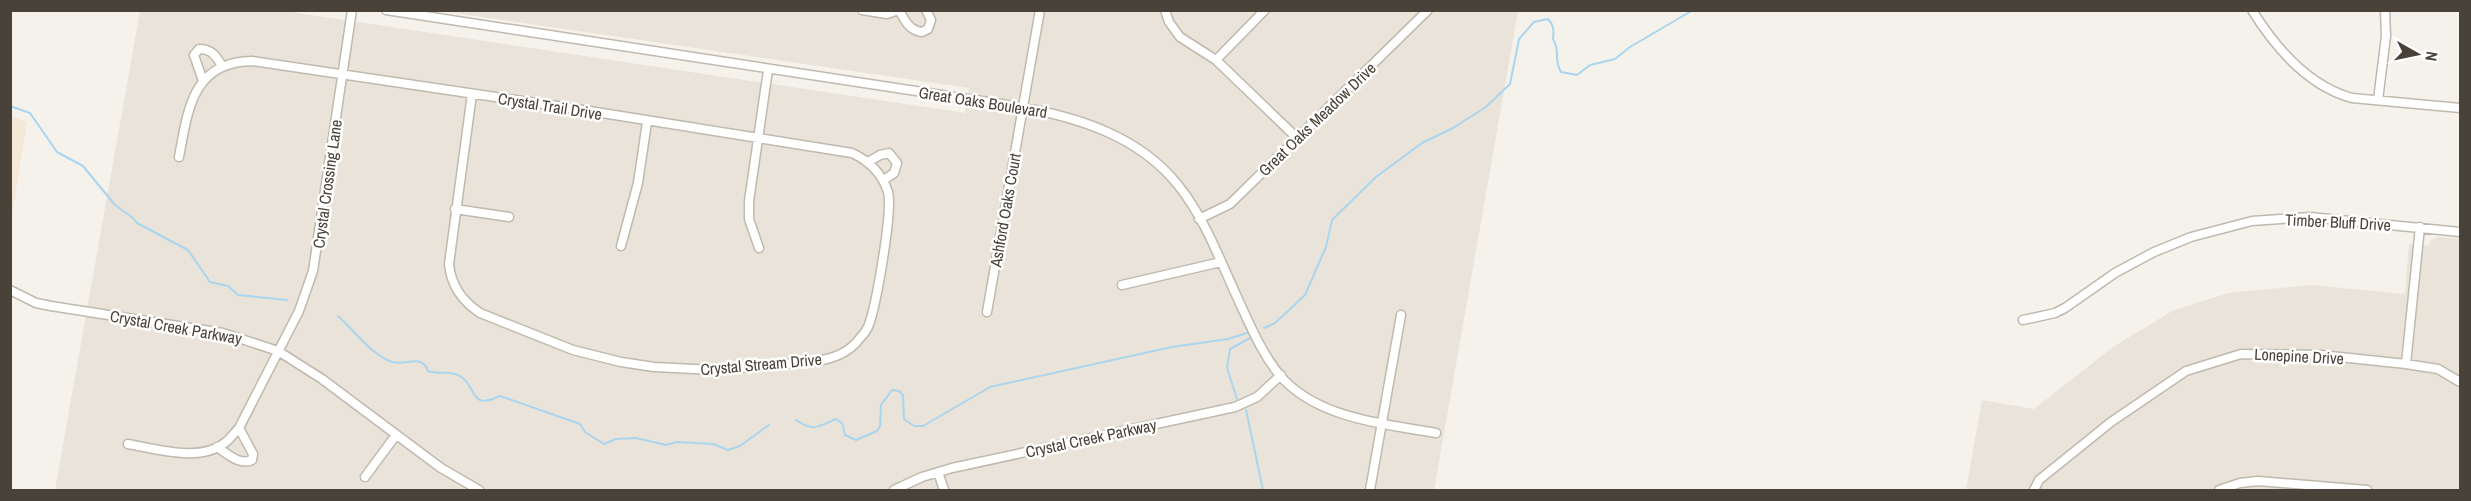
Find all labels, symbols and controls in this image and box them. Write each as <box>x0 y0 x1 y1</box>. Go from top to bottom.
north arrow <box>2387 24 2447 84</box>
text: N <box>2420 50 2443 63</box>
street label: Great Oaks Meadow Drive <box>1253 57 1381 181</box>
street label: Great Oaks Boulevard <box>917 81 1049 123</box>
street label: Crystal Trail Drive <box>496 87 604 125</box>
street label: Crystal Crossing Lane <box>307 118 347 250</box>
street label: Ashford Oaks Court <box>984 151 1026 270</box>
street label: Timber Bluff Drive <box>2285 208 2391 236</box>
street label: Crystal Creek Parkway <box>108 305 244 349</box>
street label: Lonepine Drive <box>2254 343 2344 369</box>
street label: Crystal Stream Drive <box>699 348 823 380</box>
street label: Crystal Creek Parkway <box>1023 413 1159 463</box>

